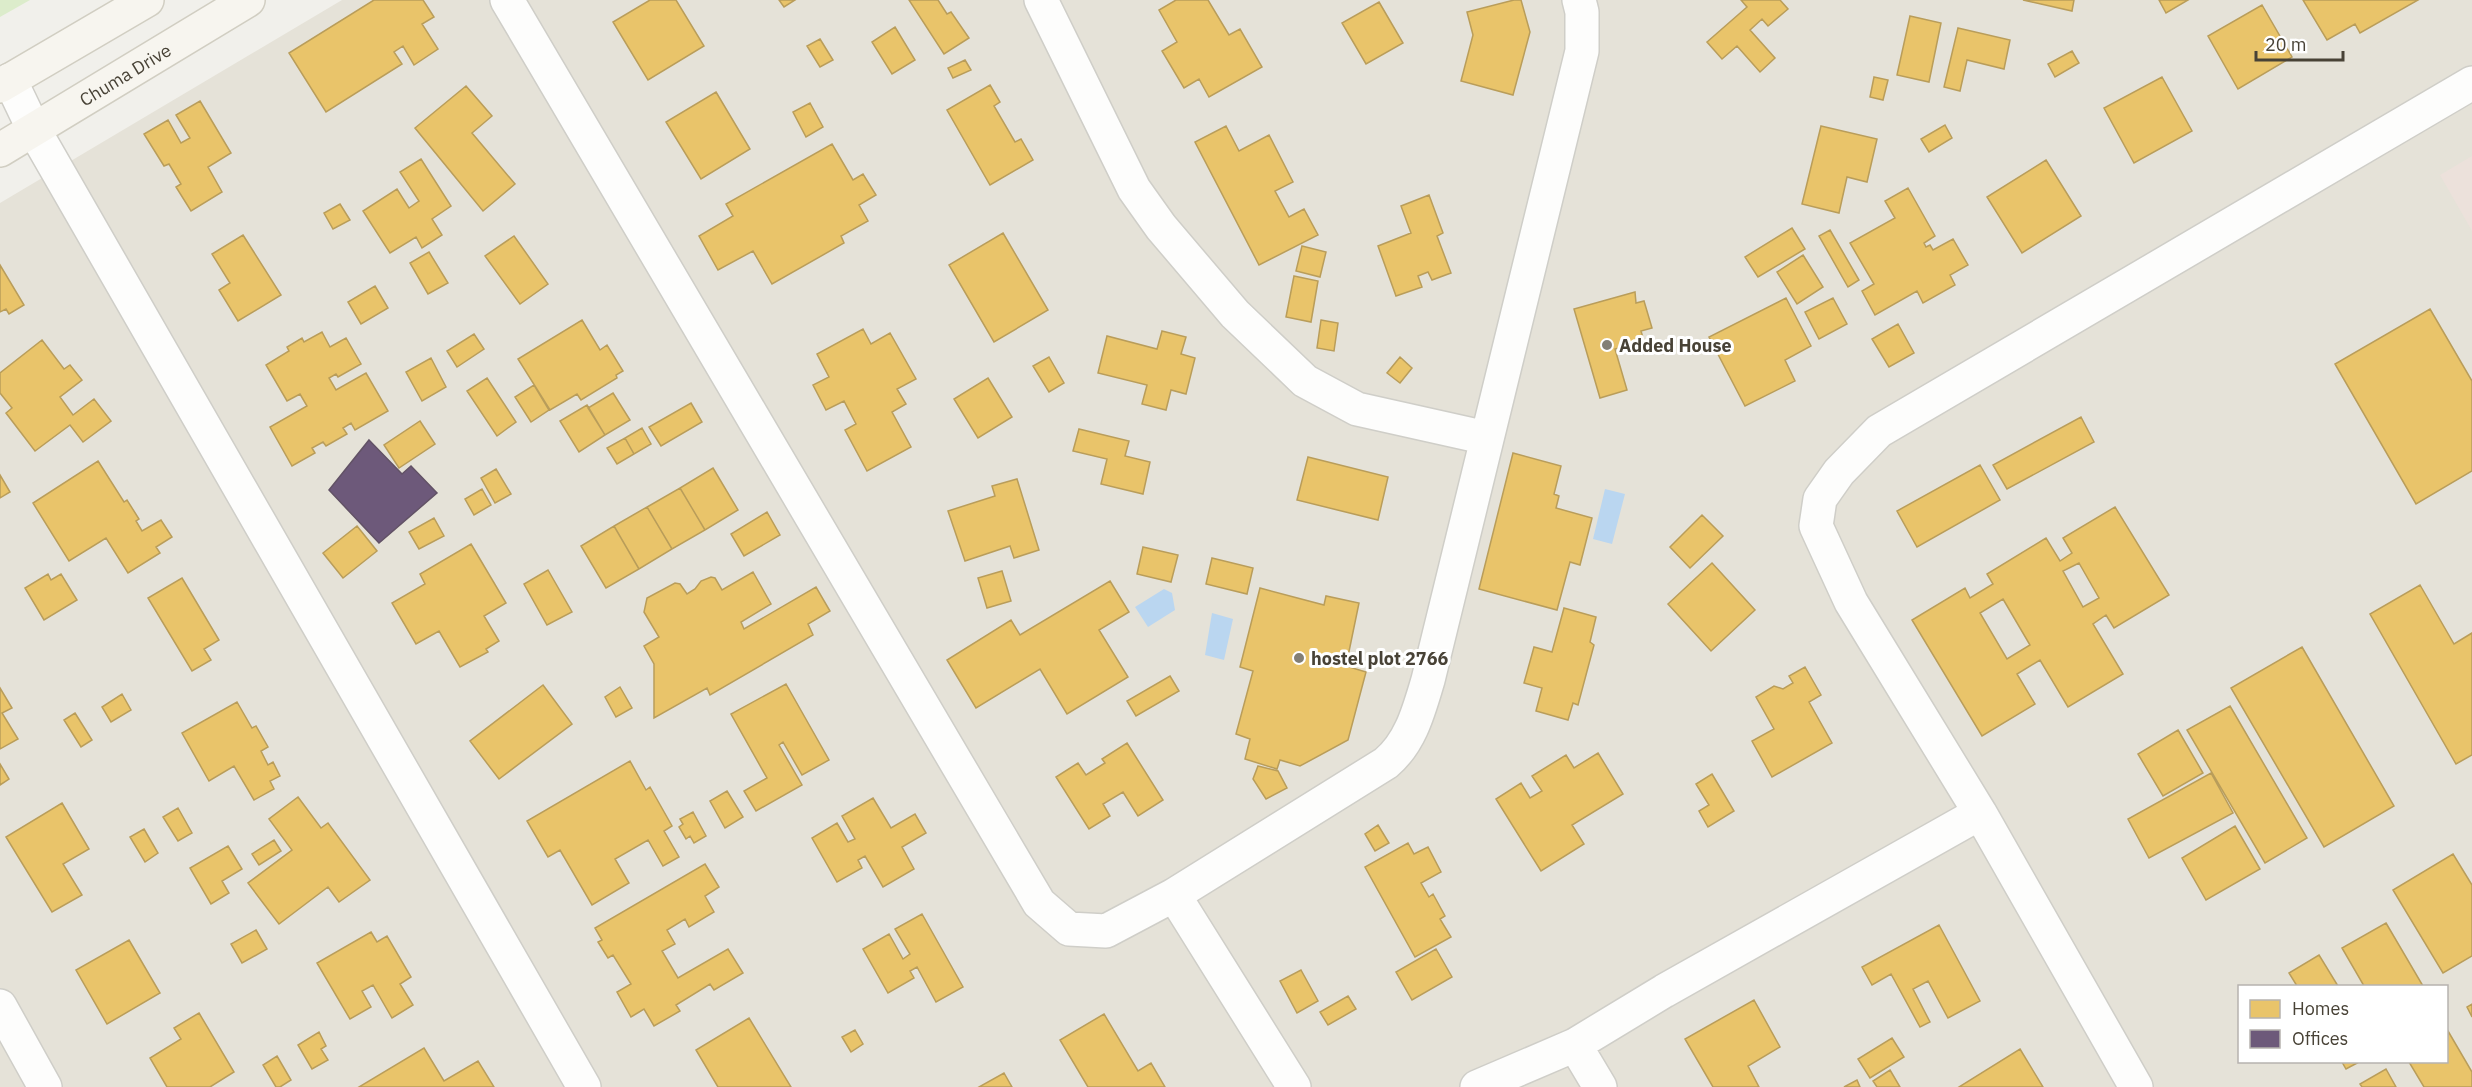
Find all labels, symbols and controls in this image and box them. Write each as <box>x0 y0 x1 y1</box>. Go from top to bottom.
scale bar <box>2256 24 2343 62</box>
text: 20 m <box>2265 33 2307 56</box>
street label: Chuma Drive <box>75 38 175 111</box>
place label: Added House <box>1619 334 1732 357</box>
marker: Added House <box>1600 338 1614 352</box>
place label: hostel plot 2766 <box>1311 647 1448 670</box>
marker: hostel plot 2766 <box>1292 651 1306 665</box>
legend <box>2238 985 2448 1063</box>
text: Homes <box>2292 997 2349 1020</box>
text: Offices <box>2292 1027 2348 1050</box>

